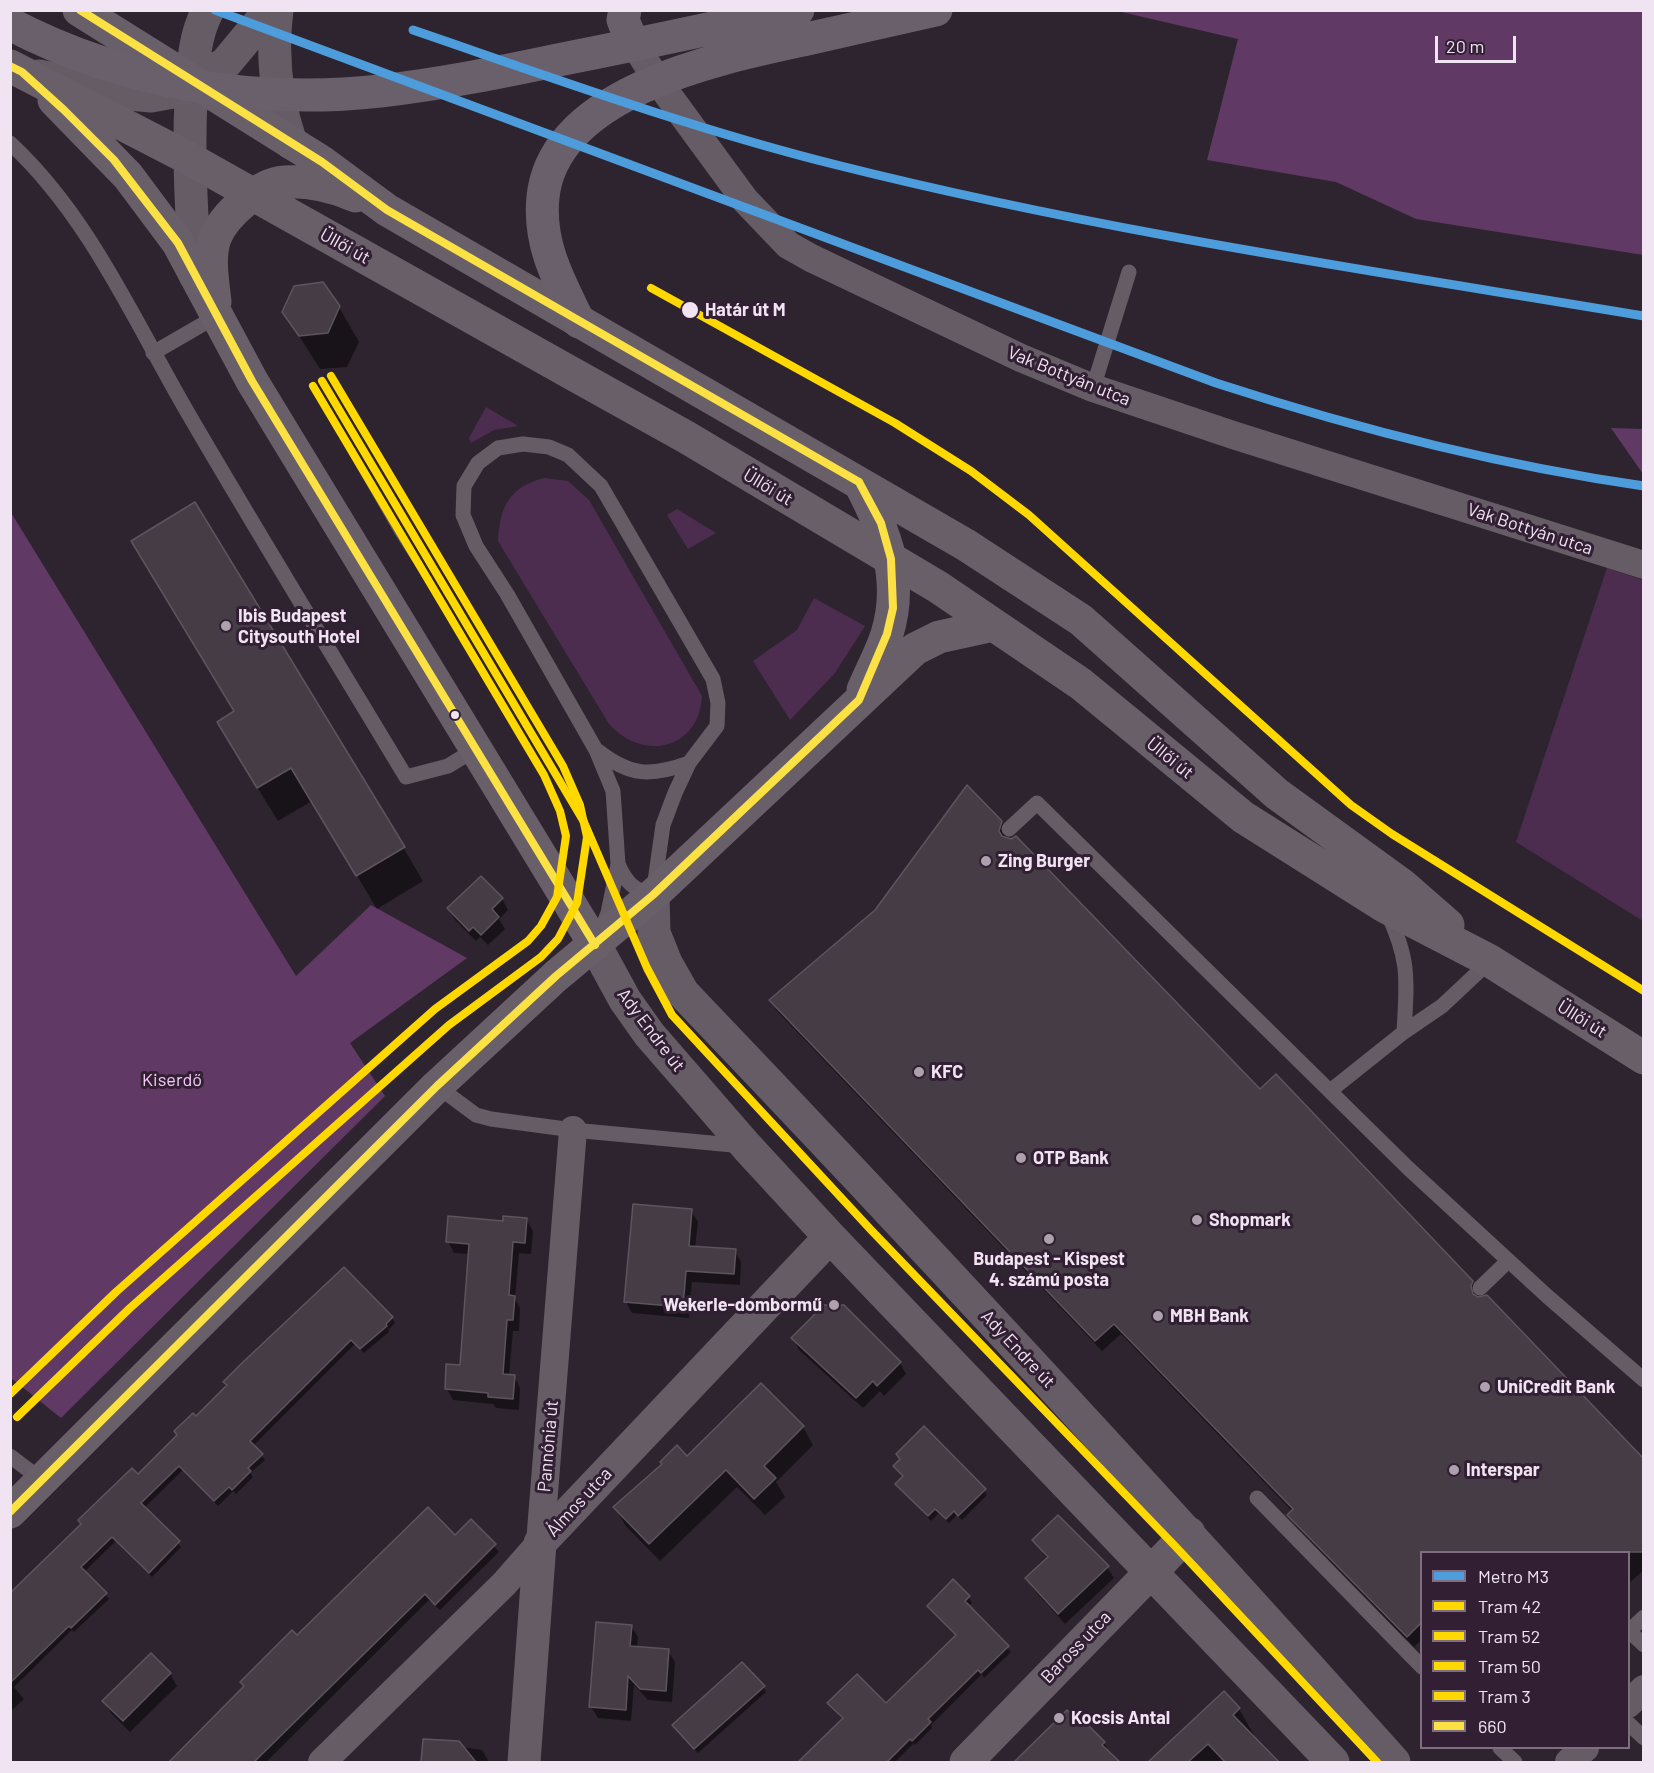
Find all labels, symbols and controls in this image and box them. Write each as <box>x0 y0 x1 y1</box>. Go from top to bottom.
scale bar <box>1438 24 1519 62</box>
text: 20 m <box>1446 35 1484 57</box>
street label: Üllői út <box>316 223 374 269</box>
place label: Határ út M <box>705 299 786 321</box>
marker: Határ út M <box>680 300 700 320</box>
street label: Vak Bottyán utca <box>1004 342 1134 410</box>
street label: Üllői út <box>739 464 797 510</box>
street label: Vak Bottyán utca <box>1465 499 1595 559</box>
place label: Ibis Budapest Citysouth Hotel <box>238 605 360 648</box>
marker: Ibis Budapest Citysouth Hotel <box>219 619 233 633</box>
unlabelled marker <box>449 709 461 721</box>
street label: Üllői út <box>1142 733 1198 783</box>
place label: Zing Burger <box>998 850 1090 872</box>
marker: Zing Burger <box>979 854 993 868</box>
street label: Ady Endre út <box>613 984 689 1076</box>
street label: Üllői út <box>1553 996 1611 1042</box>
place label: KFC <box>931 1061 963 1083</box>
marker: KFC <box>912 1065 926 1079</box>
park label: Kiserdő <box>142 1069 202 1091</box>
place label: OTP Bank <box>1033 1147 1109 1169</box>
marker: OTP Bank <box>1014 1151 1028 1165</box>
place label: Shopmark <box>1209 1209 1291 1231</box>
marker: Shopmark <box>1190 1213 1204 1227</box>
marker: Budapest - Kispest 4. számú posta <box>1042 1232 1056 1246</box>
place label: Budapest - Kispest 4. számú posta <box>973 1248 1125 1290</box>
place label: Wekerle-dombormű <box>663 1294 822 1316</box>
marker: Wekerle-dombormű <box>827 1298 841 1312</box>
place label: MBH Bank <box>1170 1305 1249 1327</box>
street label: Ady Endre út <box>976 1306 1060 1392</box>
marker: MBH Bank <box>1151 1309 1165 1323</box>
place label: UniCredit Bank <box>1497 1376 1615 1398</box>
marker: UniCredit Bank <box>1478 1380 1492 1394</box>
street label: Pannónia út <box>533 1399 563 1493</box>
place label: Interspar <box>1466 1459 1540 1481</box>
street label: Álmos utca <box>542 1463 616 1541</box>
marker: Interspar <box>1447 1463 1461 1477</box>
legend <box>1420 1551 1630 1749</box>
text: Metro M3 <box>1478 1565 1549 1587</box>
text: Tram 42 <box>1478 1595 1541 1617</box>
street label: Baross utca <box>1036 1606 1116 1688</box>
text: Tram 52 <box>1478 1625 1540 1647</box>
text: Tram 50 <box>1478 1655 1541 1677</box>
text: Tram 3 <box>1478 1685 1531 1707</box>
place label: Kocsis Antal <box>1071 1707 1170 1729</box>
marker: Kocsis Antal <box>1052 1711 1066 1725</box>
text: 660 <box>1478 1715 1507 1737</box>

